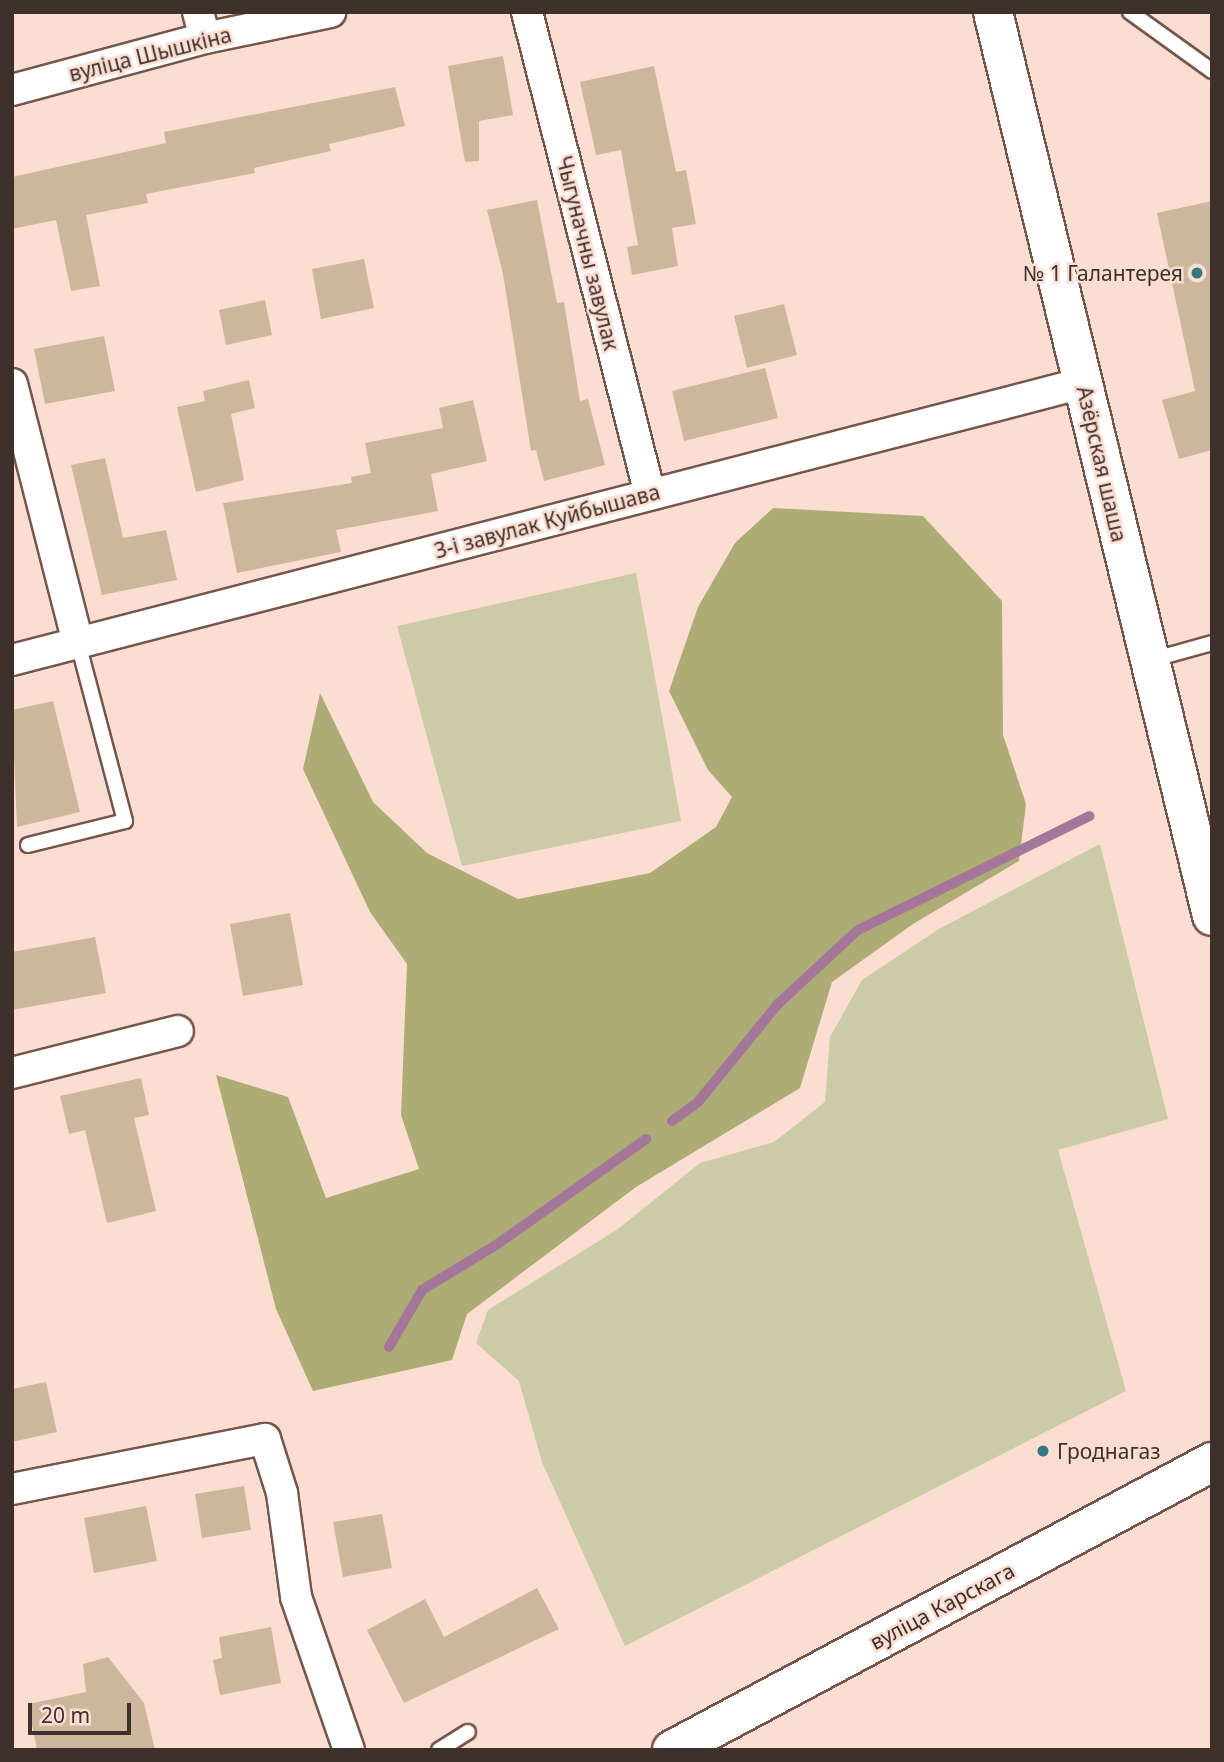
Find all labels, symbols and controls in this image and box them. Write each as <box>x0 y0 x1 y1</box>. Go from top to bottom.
street label: вуліца Шышкіна <box>66 22 234 86</box>
street label: Чыгуначны завулак <box>552 153 624 353</box>
place label: № 1 Галантерея <box>1023 260 1183 286</box>
marker: № 1 Галантерея <box>1189 265 1205 281</box>
street label: Азёрская шаша <box>1072 384 1132 544</box>
street label: 3-і завулак Куйбышава <box>431 479 663 563</box>
place label: Гроднагаз <box>1057 1438 1161 1464</box>
marker: Гроднагаз <box>1035 1443 1051 1459</box>
street label: вуліца Карскага <box>865 1557 1019 1655</box>
scale bar <box>32 1688 135 1732</box>
text: 20 m <box>41 1701 90 1729</box>

